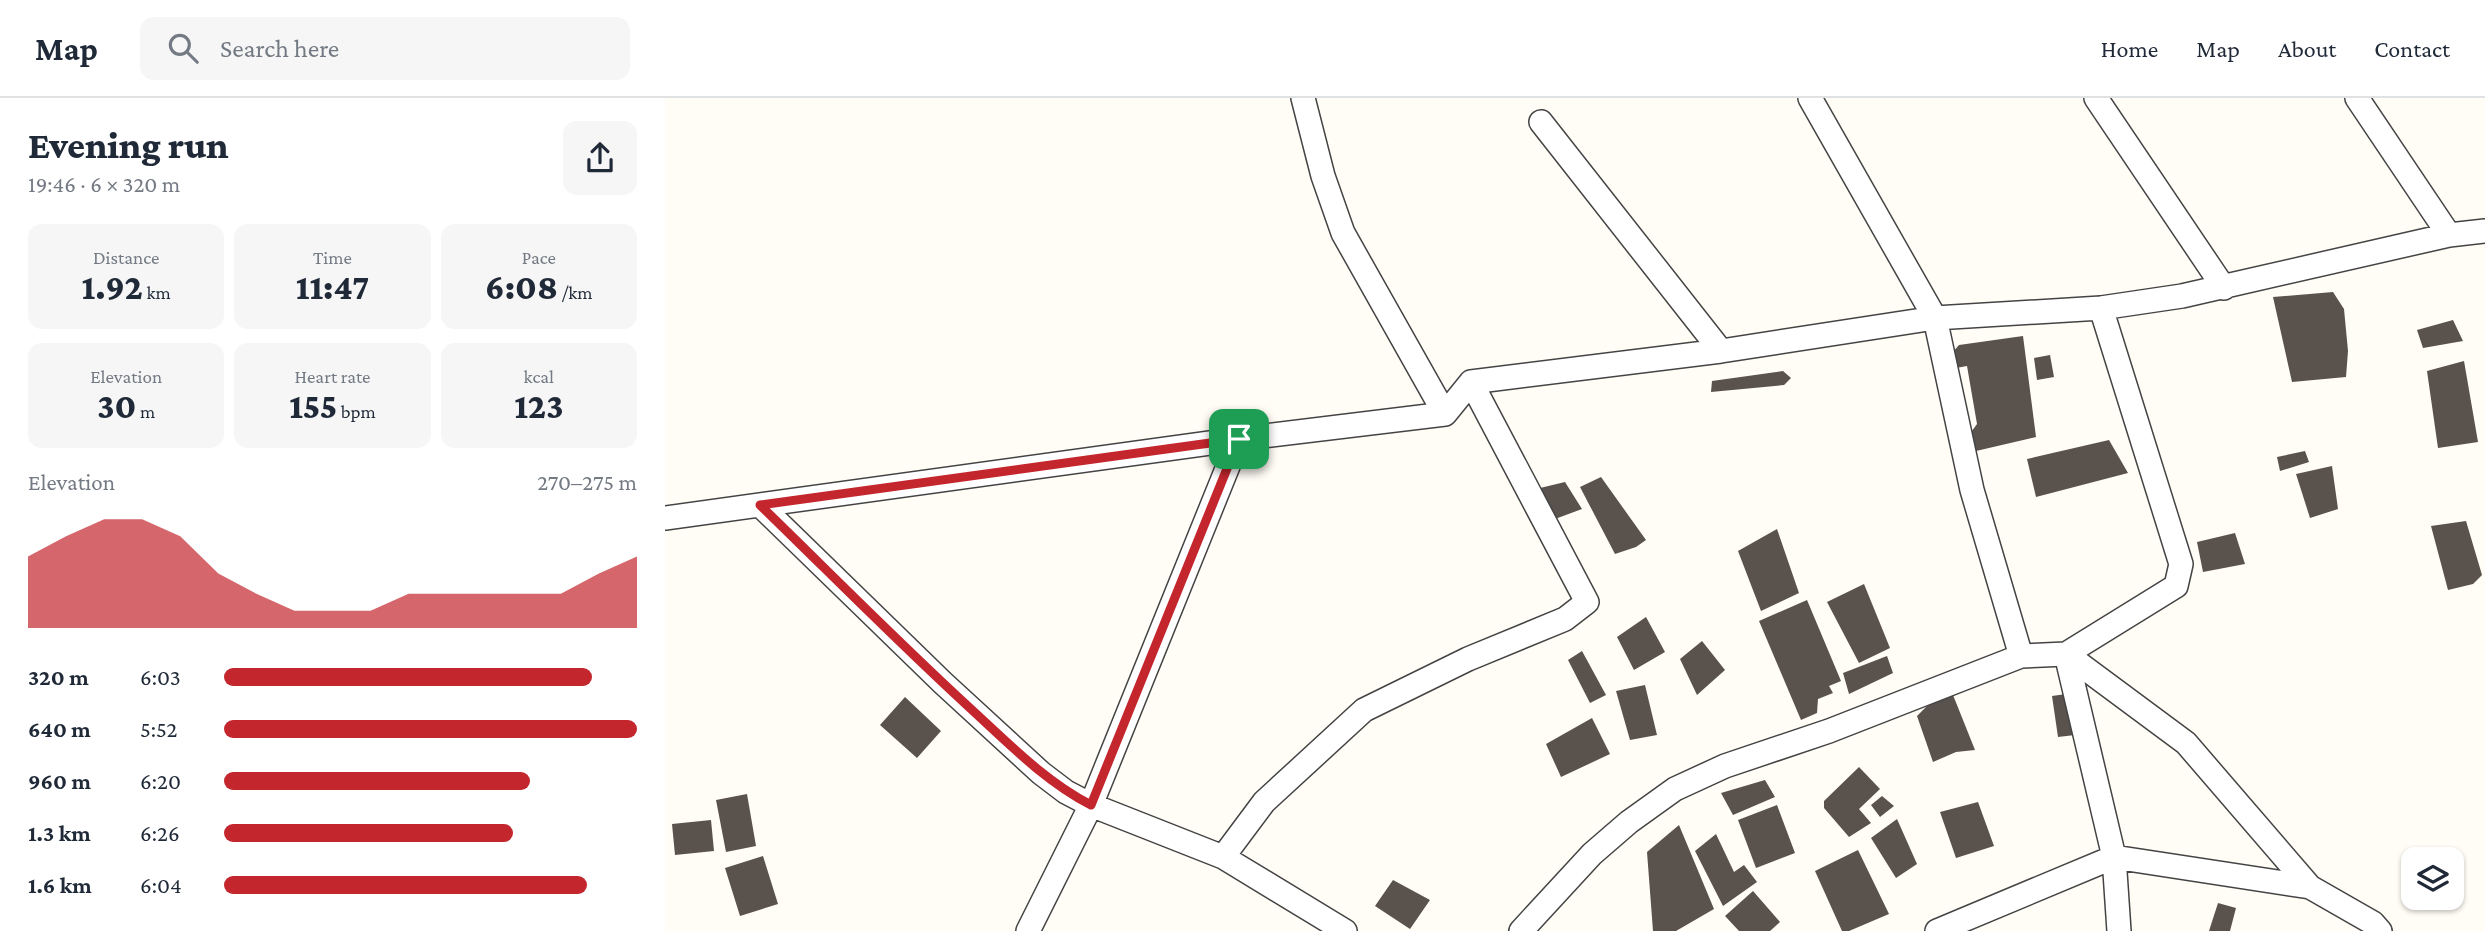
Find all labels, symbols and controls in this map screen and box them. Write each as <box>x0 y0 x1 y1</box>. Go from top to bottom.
search box <box>140 17 630 80</box>
icon: search <box>164 29 202 67</box>
text: Map <box>35 30 98 67</box>
text: Search here <box>220 34 339 63</box>
text: Home <box>2101 35 2158 62</box>
text: Map <box>2196 35 2240 62</box>
text: About <box>2278 35 2336 62</box>
text: Contact <box>2374 35 2450 62</box>
button: share <box>563 121 637 195</box>
text: Evening run <box>28 124 229 166</box>
text: 19:46 · 6 × 320 m <box>28 171 180 197</box>
text: Distance <box>93 247 159 268</box>
text: Time <box>313 247 352 268</box>
text: Pace <box>522 247 556 268</box>
text: 1.92 <box>82 268 143 307</box>
text: 11:47 <box>296 268 369 307</box>
text: 6:08 <box>485 268 558 307</box>
text: km <box>143 282 171 303</box>
text: /km <box>558 282 593 303</box>
text: Elevation <box>90 366 162 387</box>
text: Heart rate <box>295 366 370 387</box>
text: kcal <box>524 366 554 387</box>
text: 30 <box>97 387 136 426</box>
text: 155 <box>289 387 337 426</box>
text: 123 <box>514 387 564 426</box>
text: m <box>136 401 155 422</box>
text: bpm <box>337 401 376 422</box>
pin <box>1209 409 1269 469</box>
icon: arrive <box>1220 420 1258 458</box>
text: Elevation <box>28 469 115 495</box>
text: 270–275 m <box>537 469 637 495</box>
text: 320 m <box>28 664 89 690</box>
text: 6:03 <box>140 664 181 690</box>
text: 640 m <box>28 716 91 742</box>
text: 5:52 <box>140 716 177 742</box>
text: 960 m <box>28 768 91 794</box>
text: 6:20 <box>140 768 181 794</box>
text: 1.3 km <box>28 820 91 846</box>
text: 6:26 <box>140 820 180 846</box>
map controls <box>2401 847 2464 910</box>
button: layers <box>2401 847 2464 910</box>
text: 1.6 km <box>28 872 92 898</box>
text: 6:04 <box>140 872 182 898</box>

